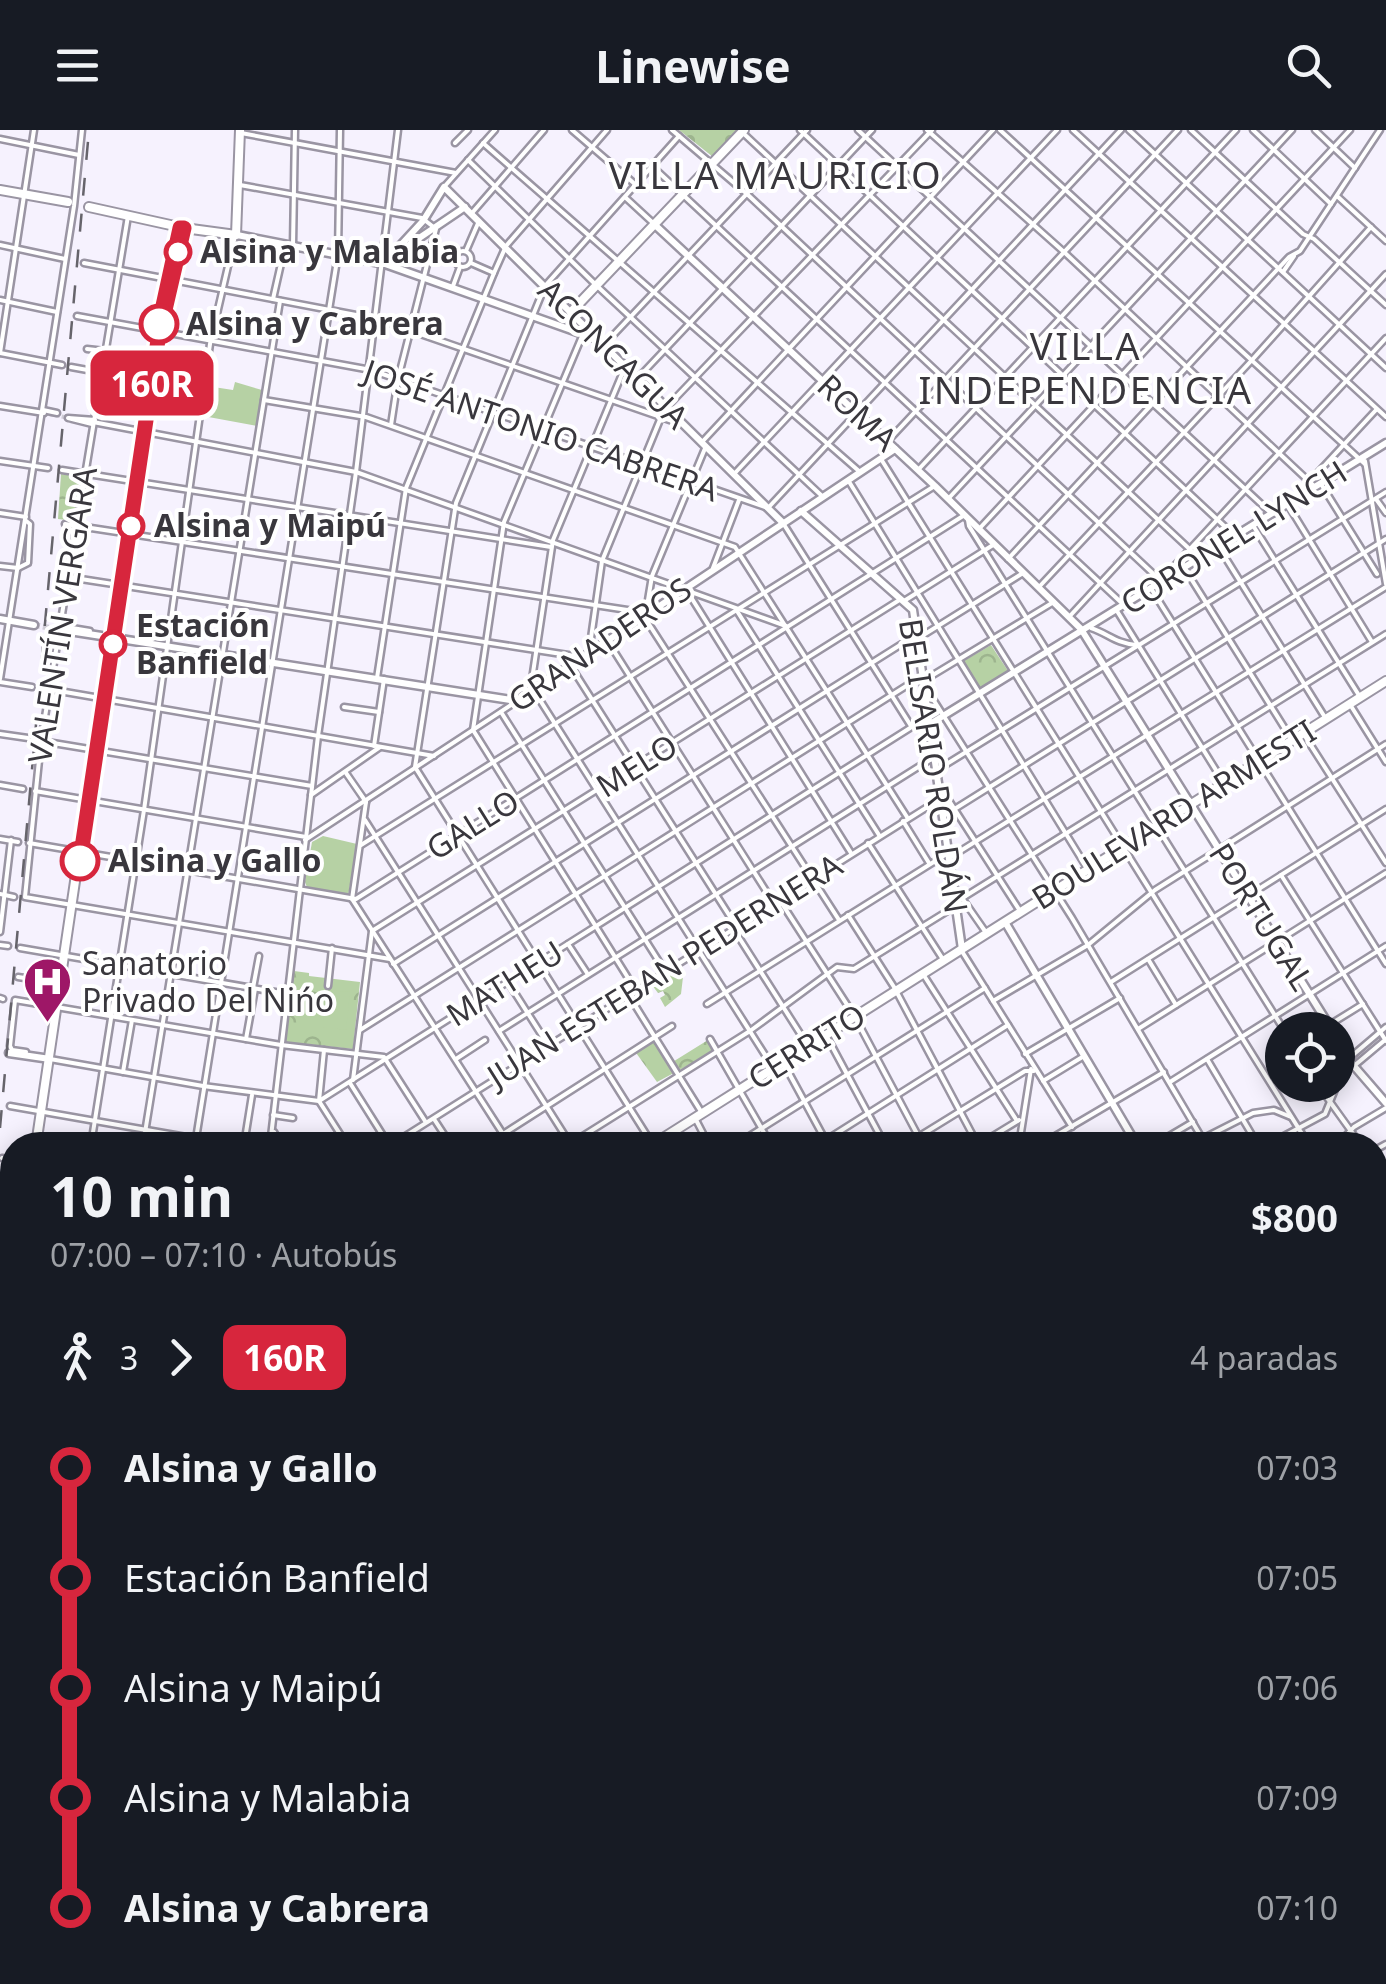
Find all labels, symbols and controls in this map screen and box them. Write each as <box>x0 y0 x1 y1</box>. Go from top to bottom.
text: Linewise <box>595 35 791 96</box>
icon: menu <box>50 38 105 93</box>
icon: search <box>1281 38 1336 93</box>
district label: VILLA MAURICIO <box>609 148 943 200</box>
place label: Alsina y Malabia <box>200 229 459 272</box>
marker: Alsina y Malabia <box>165 239 191 265</box>
street label: ACONCAGUA <box>530 269 699 438</box>
place label: Alsina y Cabrera <box>186 301 444 344</box>
marker: Alsina y Cabrera <box>140 305 178 343</box>
district label: VILLA INDEPENDENCIA <box>918 319 1254 415</box>
street label: JOSÉ ANTONIO CABRERA <box>356 348 725 511</box>
line badge: 160R <box>82 350 222 416</box>
text: 160R <box>110 360 194 407</box>
street label: ROMA <box>809 364 908 460</box>
street label: CORONEL LYNCH <box>1112 450 1354 624</box>
street label: VALENTÍN VERGARA <box>17 463 106 766</box>
place label: Alsina y Maipú <box>154 503 386 546</box>
marker: Alsina y Maipú <box>118 513 144 539</box>
street label: GRANADEROS <box>499 567 699 721</box>
place label: Estación Banfield <box>136 603 270 683</box>
street label: BELISARIO ROLDÁN <box>890 616 979 916</box>
marker: Estación Banfield <box>100 631 126 657</box>
street label: BOULEVARD ARMESTI <box>1023 709 1323 919</box>
street label: MELO <box>588 723 685 806</box>
street label: GALLO <box>418 779 527 869</box>
street label: PORTUGAL <box>1200 834 1324 998</box>
place label: Alsina y Gallo <box>108 838 322 881</box>
marker: Alsina y Gallo <box>61 842 99 880</box>
street label: JUAN ESTEBAN PEDERNERA <box>476 842 850 1098</box>
street label: MATHEU <box>438 930 571 1035</box>
place label: Sanatorio Privado Del Nińo <box>82 941 334 1021</box>
hospital icon: Sanatorio Privado Del Nińo <box>21 956 73 1024</box>
street label: CERRITO <box>739 993 873 1099</box>
map controls <box>1265 1012 1355 1102</box>
button: locate <box>1265 1012 1355 1102</box>
text: 10 min <box>50 1158 233 1233</box>
text: $800 <box>1251 1191 1338 1243</box>
text: 07:00 – 07:10 · Autobús <box>50 1233 397 1276</box>
icon: walk <box>50 1330 105 1385</box>
icon: forward <box>153 1330 208 1385</box>
text: 160R <box>243 1334 326 1381</box>
text: 3 <box>120 1336 138 1379</box>
text: 4 paradas <box>1190 1336 1338 1379</box>
text: Alsina y Gallo <box>124 1441 378 1493</box>
text: 07:03 <box>1256 1446 1338 1489</box>
text: Estación Banfield <box>124 1551 430 1603</box>
text: 07:05 <box>1256 1556 1338 1599</box>
text: Alsina y Maipú <box>124 1661 382 1713</box>
text: 07:06 <box>1256 1666 1338 1709</box>
text: Alsina y Malabia <box>124 1771 411 1823</box>
text: 07:09 <box>1256 1776 1338 1819</box>
text: Alsina y Cabrera <box>124 1881 430 1933</box>
text: 07:10 <box>1256 1886 1338 1929</box>

